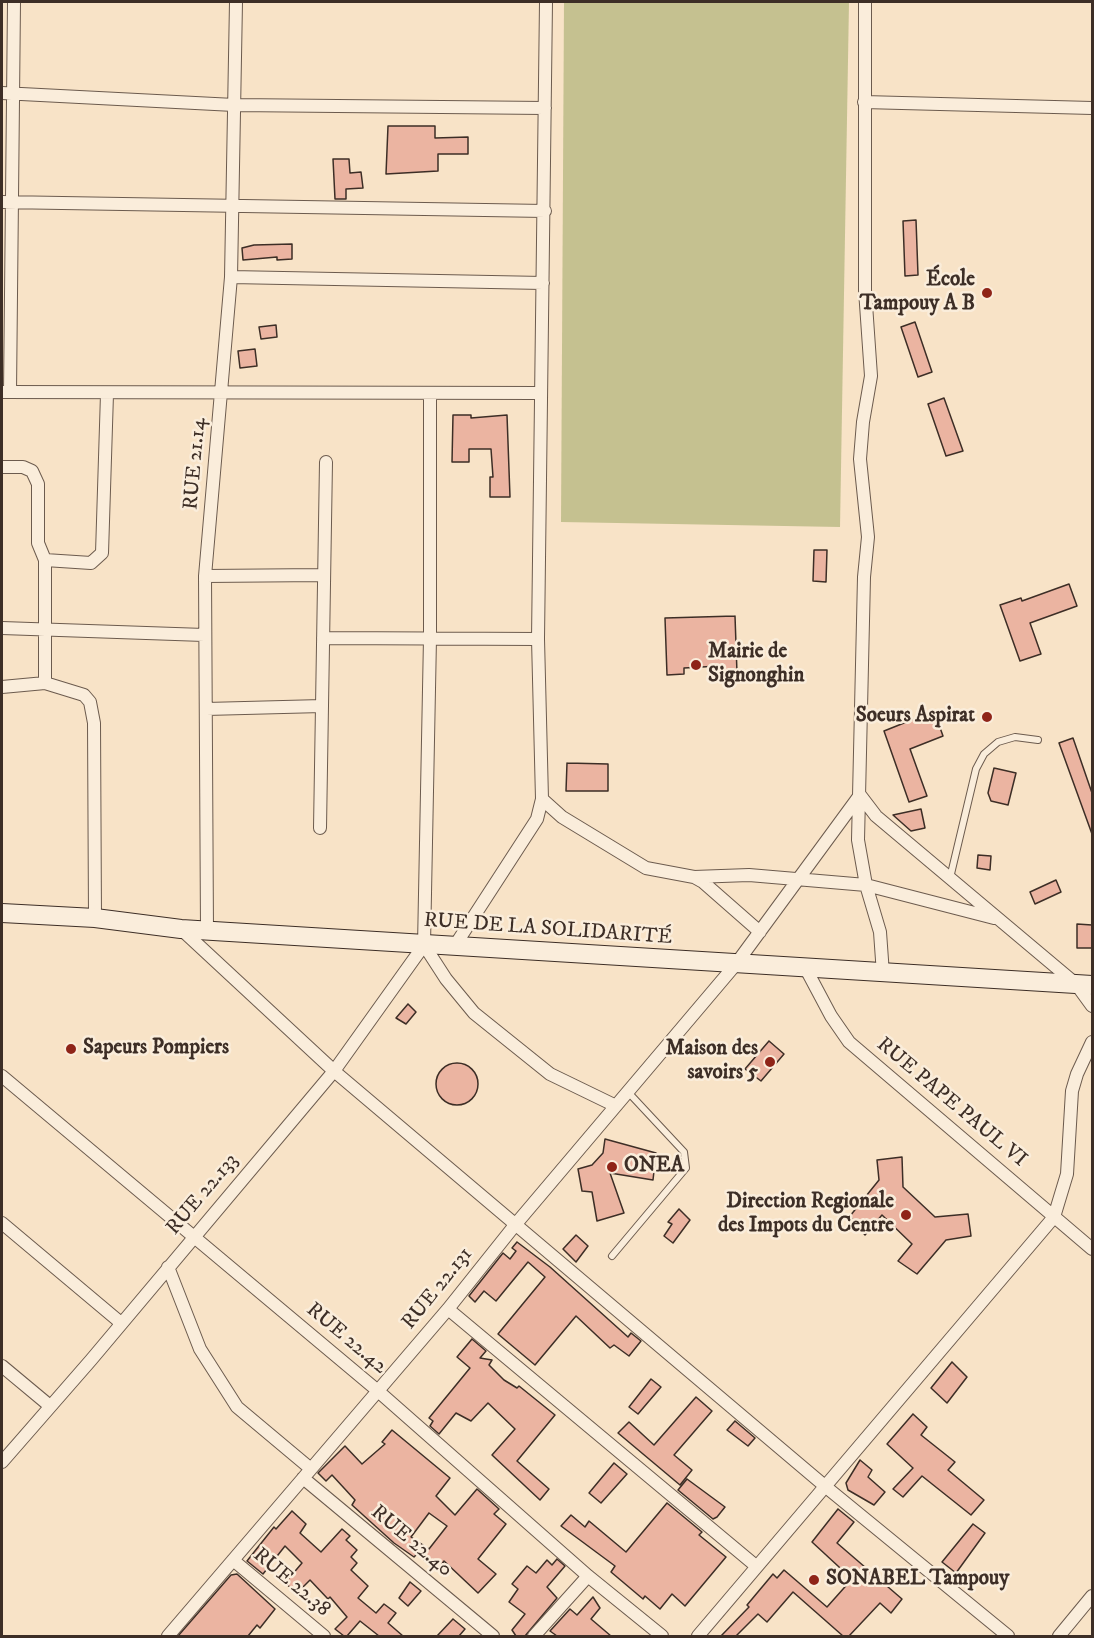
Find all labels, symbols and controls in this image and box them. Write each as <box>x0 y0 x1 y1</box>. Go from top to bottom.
place label: École Tampouy A B <box>860 268 975 318</box>
marker: École Tampouy A B <box>980 286 994 300</box>
street label: RUE 21.14 <box>179 417 213 511</box>
place label: Mairie de Signonghin <box>708 640 804 690</box>
marker: Mairie de Signonghin <box>689 658 703 672</box>
place label: Soeurs Aspirat <box>856 704 975 730</box>
marker: Soeurs Aspirat <box>980 710 994 724</box>
street label: RUE DE LA SOLIDARITÉ <box>423 909 673 951</box>
street label: RUE PAPE PAUL VI <box>871 1033 1031 1173</box>
place label: Sapeurs Pompiers <box>83 1036 229 1062</box>
place label: Maison des savoirs 5 <box>666 1037 758 1087</box>
marker: Sapeurs Pompiers <box>64 1042 78 1056</box>
marker: Maison des savoirs 5 <box>763 1055 777 1069</box>
street label: RUE 22.133 <box>162 1149 244 1241</box>
place label: ONEA <box>624 1154 684 1180</box>
marker: ONEA <box>605 1160 619 1174</box>
place label: Direction Regionale des Impots du Centre <box>718 1190 894 1240</box>
marker: Direction Regionale des Impots du Centre <box>899 1208 913 1222</box>
street label: RUE 22.131 <box>397 1243 479 1335</box>
street label: RUE 22.42 <box>300 1298 392 1380</box>
street label: RUE 22.40 <box>365 1501 457 1583</box>
street label: RUE 22.38 <box>247 1543 335 1623</box>
place label: SONABEL Tampouy <box>826 1567 1009 1593</box>
marker: SONABEL Tampouy <box>807 1573 821 1587</box>

